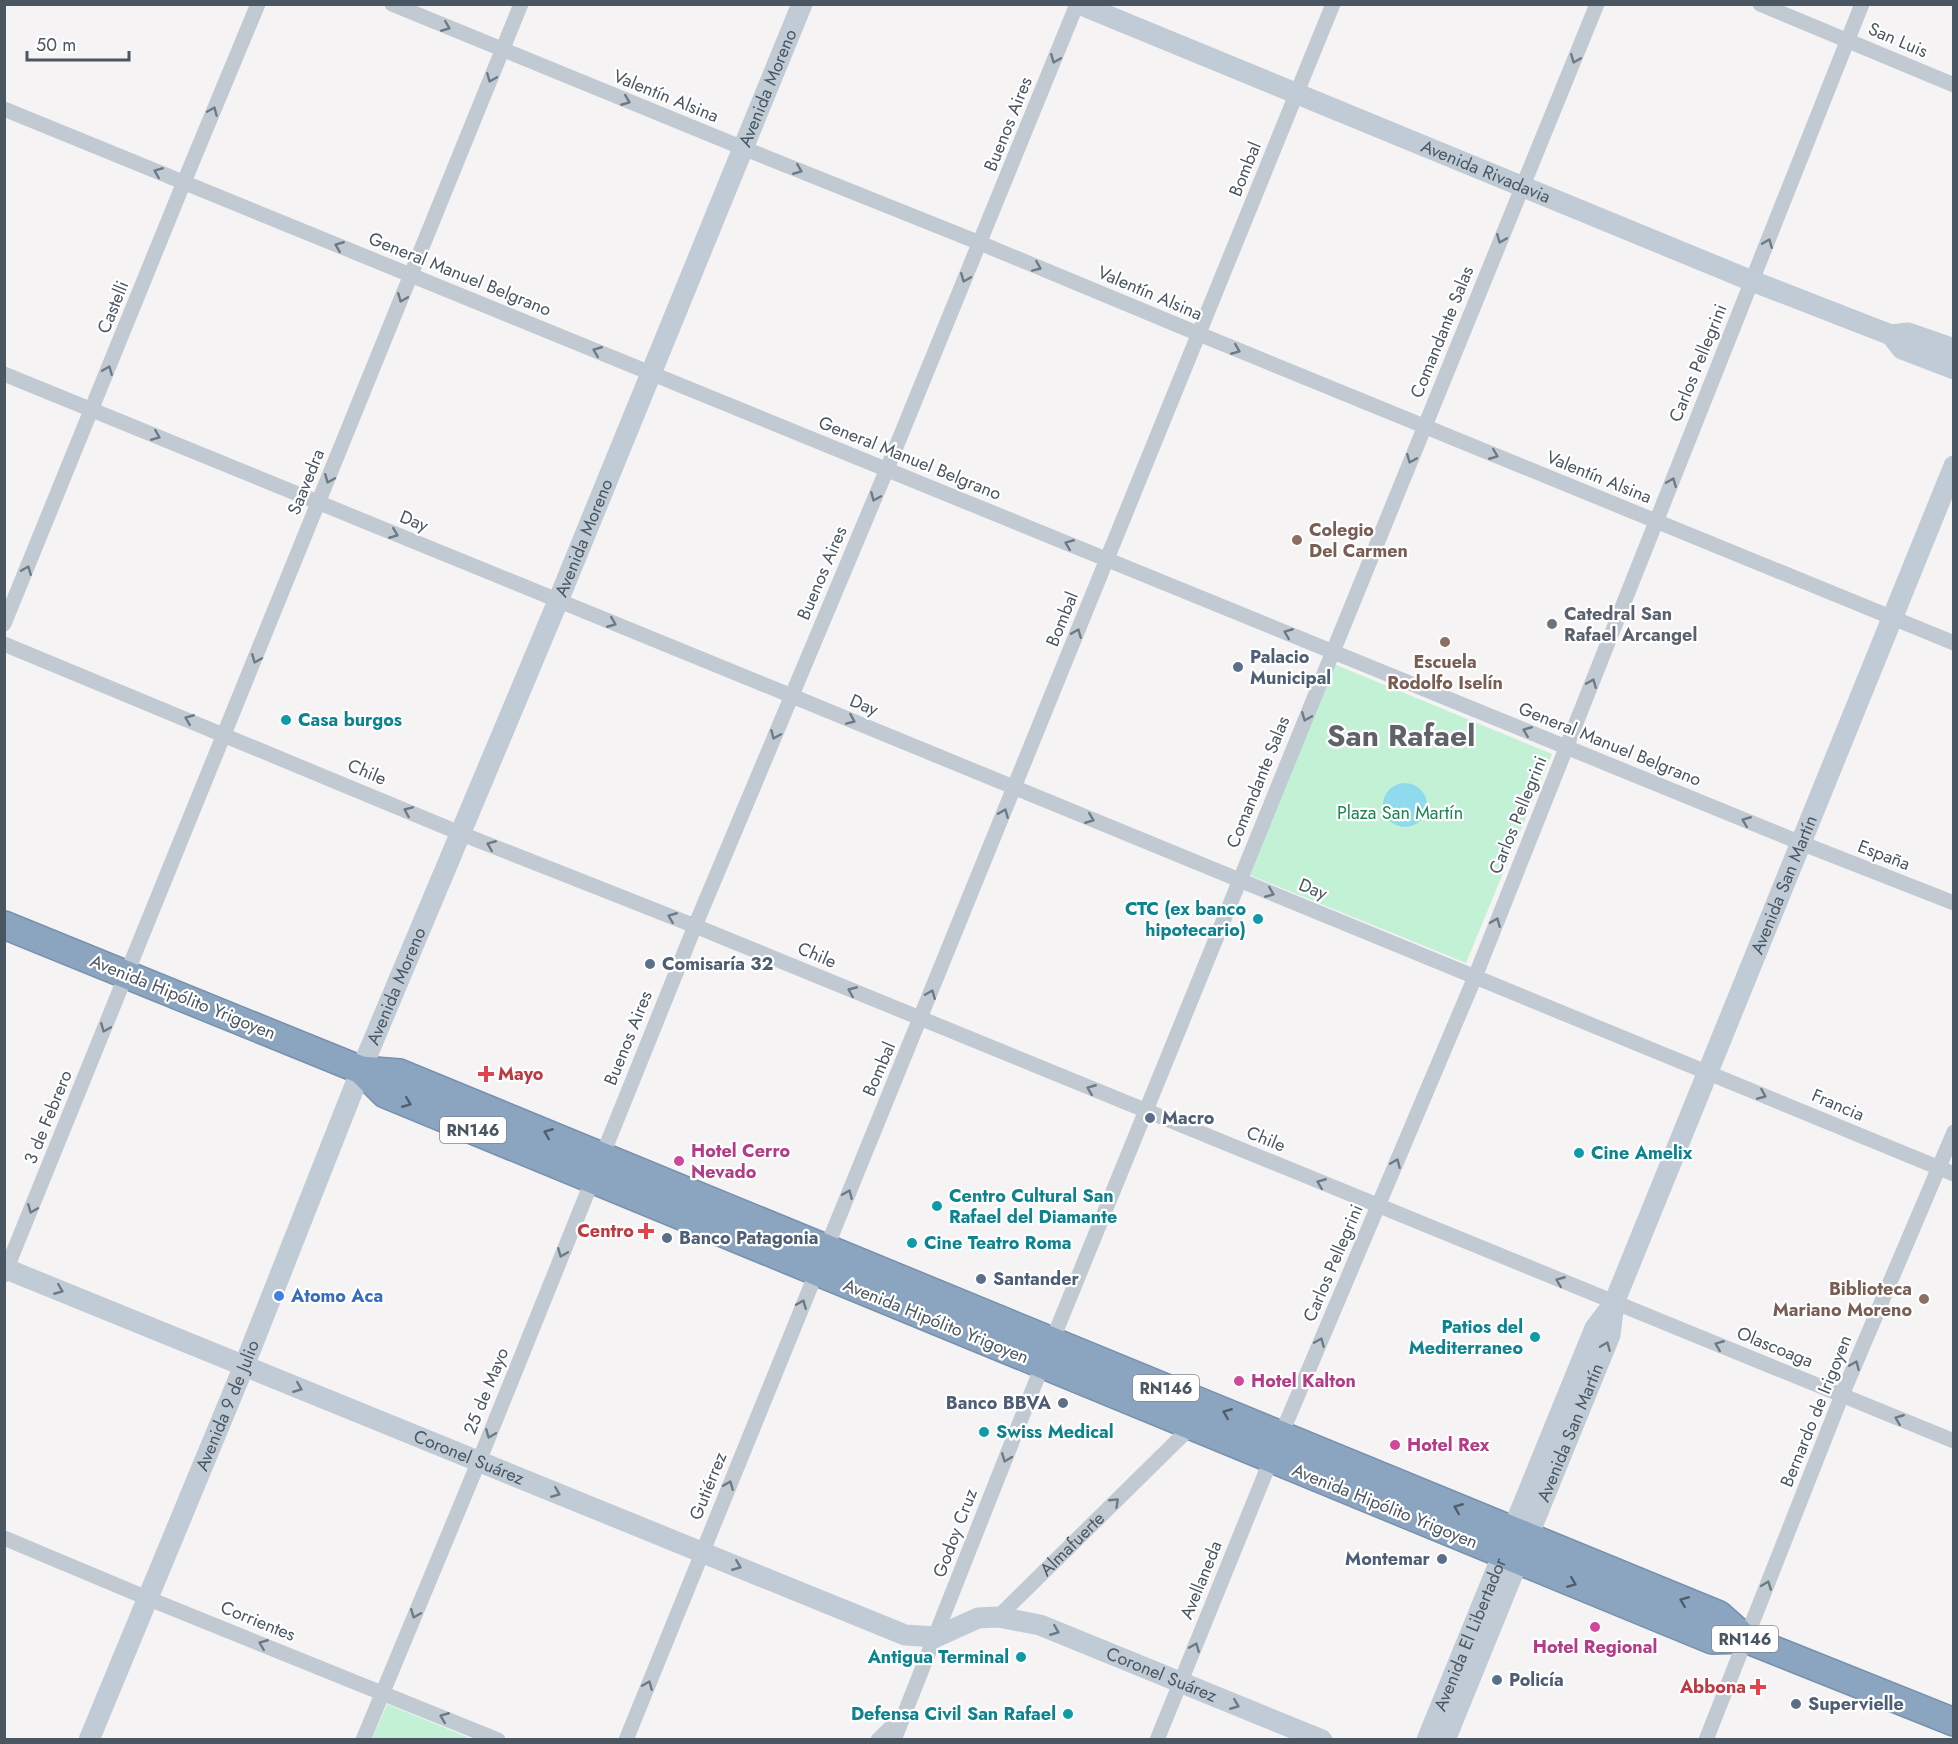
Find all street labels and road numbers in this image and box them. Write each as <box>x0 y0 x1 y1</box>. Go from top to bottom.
street label: San Luis <box>1864 16 1932 64</box>
street label: Avenida Moreno <box>732 25 803 151</box>
street label: Valentín Alsina <box>609 63 723 129</box>
street label: Buenos Aires <box>977 73 1039 175</box>
street label: Avenida Rivadavia <box>1417 133 1555 210</box>
street label: Bombal <box>1222 138 1268 200</box>
street label: General Manuel Belgrano <box>365 225 555 323</box>
street label: Valentín Alsina <box>1094 259 1206 327</box>
street label: Comandante Salas <box>1404 262 1480 402</box>
street label: Castelli <box>91 277 135 337</box>
street label: Carlos Pellegrini <box>1663 300 1733 426</box>
street label: General Manuel Belgrano <box>815 409 1005 507</box>
street label: Valentín Alsina <box>1542 444 1656 510</box>
street label: Saavedra <box>281 445 331 519</box>
street label: Avenida Moreno <box>548 475 620 601</box>
street label: Day <box>396 504 432 538</box>
street label: Buenos Aires <box>791 522 853 624</box>
street label: Bombal <box>1039 588 1085 650</box>
street label: Day <box>846 687 882 723</box>
street label: General Manuel Belgrano <box>1515 695 1705 793</box>
street label: Comandante Salas <box>1220 712 1296 852</box>
street label: Chile <box>344 752 390 792</box>
street label: Carlos Pellegrini <box>1483 752 1553 878</box>
street label: Avenida San Martín <box>1744 811 1824 958</box>
street label: España <box>1854 833 1914 877</box>
street label: Day <box>1295 872 1331 906</box>
street label: Avenida Moreno <box>360 923 433 1049</box>
street label: Chile <box>794 935 840 975</box>
street label: Avenida Hipólito Yrigoyen <box>86 948 280 1046</box>
street label: Buenos Aires <box>597 987 659 1089</box>
street label: Bombal <box>856 1038 902 1100</box>
street label: 3 de Febrero <box>17 1066 79 1168</box>
street label: Francia <box>1808 1082 1868 1128</box>
road number: RN146 <box>440 1117 506 1143</box>
street label: Chile <box>1243 1119 1289 1159</box>
street label: Carlos Pellegrini <box>1297 1200 1369 1326</box>
street label: Avenida Hipólito Yrigoyen <box>839 1272 1033 1370</box>
street label: Olascoaga <box>1733 1320 1817 1374</box>
street label: Bernardo de Irigoyen <box>1774 1331 1858 1491</box>
street label: Avenida 9 de Julio <box>189 1336 266 1475</box>
street label: 25 de Mayo <box>457 1344 515 1438</box>
street label: Avenida San Martín <box>1530 1359 1610 1506</box>
road number: RN146 <box>1133 1375 1199 1401</box>
street label: Coronel Suárez <box>410 1423 529 1492</box>
street label: Gutiérrez <box>683 1448 734 1524</box>
street label: Avenida Hipólito Yrigoyen <box>1288 1457 1482 1555</box>
street label: Godoy Cruz <box>926 1484 984 1581</box>
street label: Almafuerte <box>1034 1506 1111 1582</box>
street label: Avellaneda <box>1173 1537 1229 1623</box>
street label: Avenida El Libertador <box>1427 1553 1513 1715</box>
street label: Corrientes <box>217 1594 299 1648</box>
road number: RN146 <box>1712 1626 1778 1652</box>
street label: Coronel Suárez <box>1102 1640 1221 1709</box>

